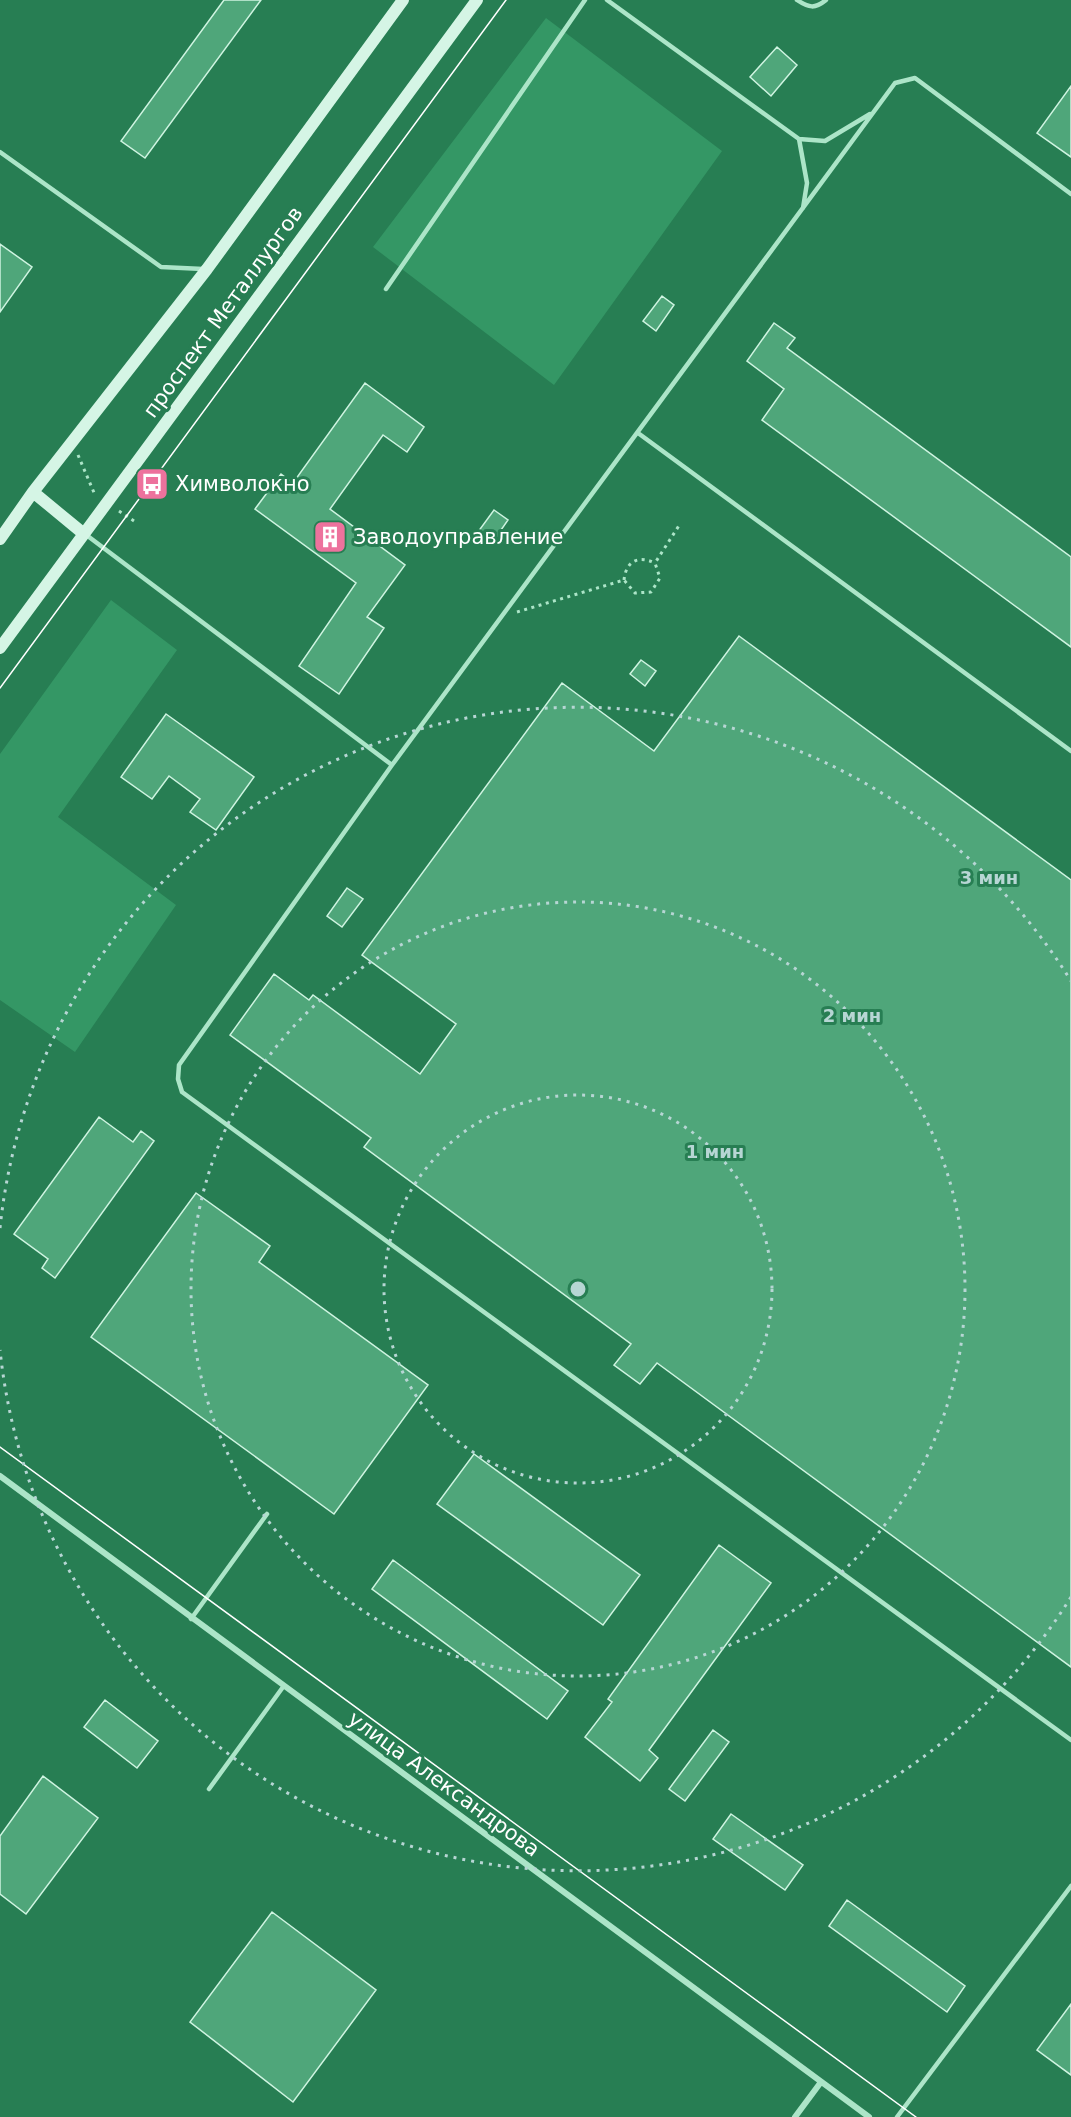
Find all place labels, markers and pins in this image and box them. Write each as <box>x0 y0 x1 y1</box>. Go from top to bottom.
bus stop icon: Химволокно <box>134 466 170 502</box>
place label: Химволокно <box>175 472 310 496</box>
building icon: Заводоуправление <box>312 519 348 555</box>
place label: Заводоуправление <box>353 525 563 549</box>
centre of rings <box>568 1279 588 1299</box>

